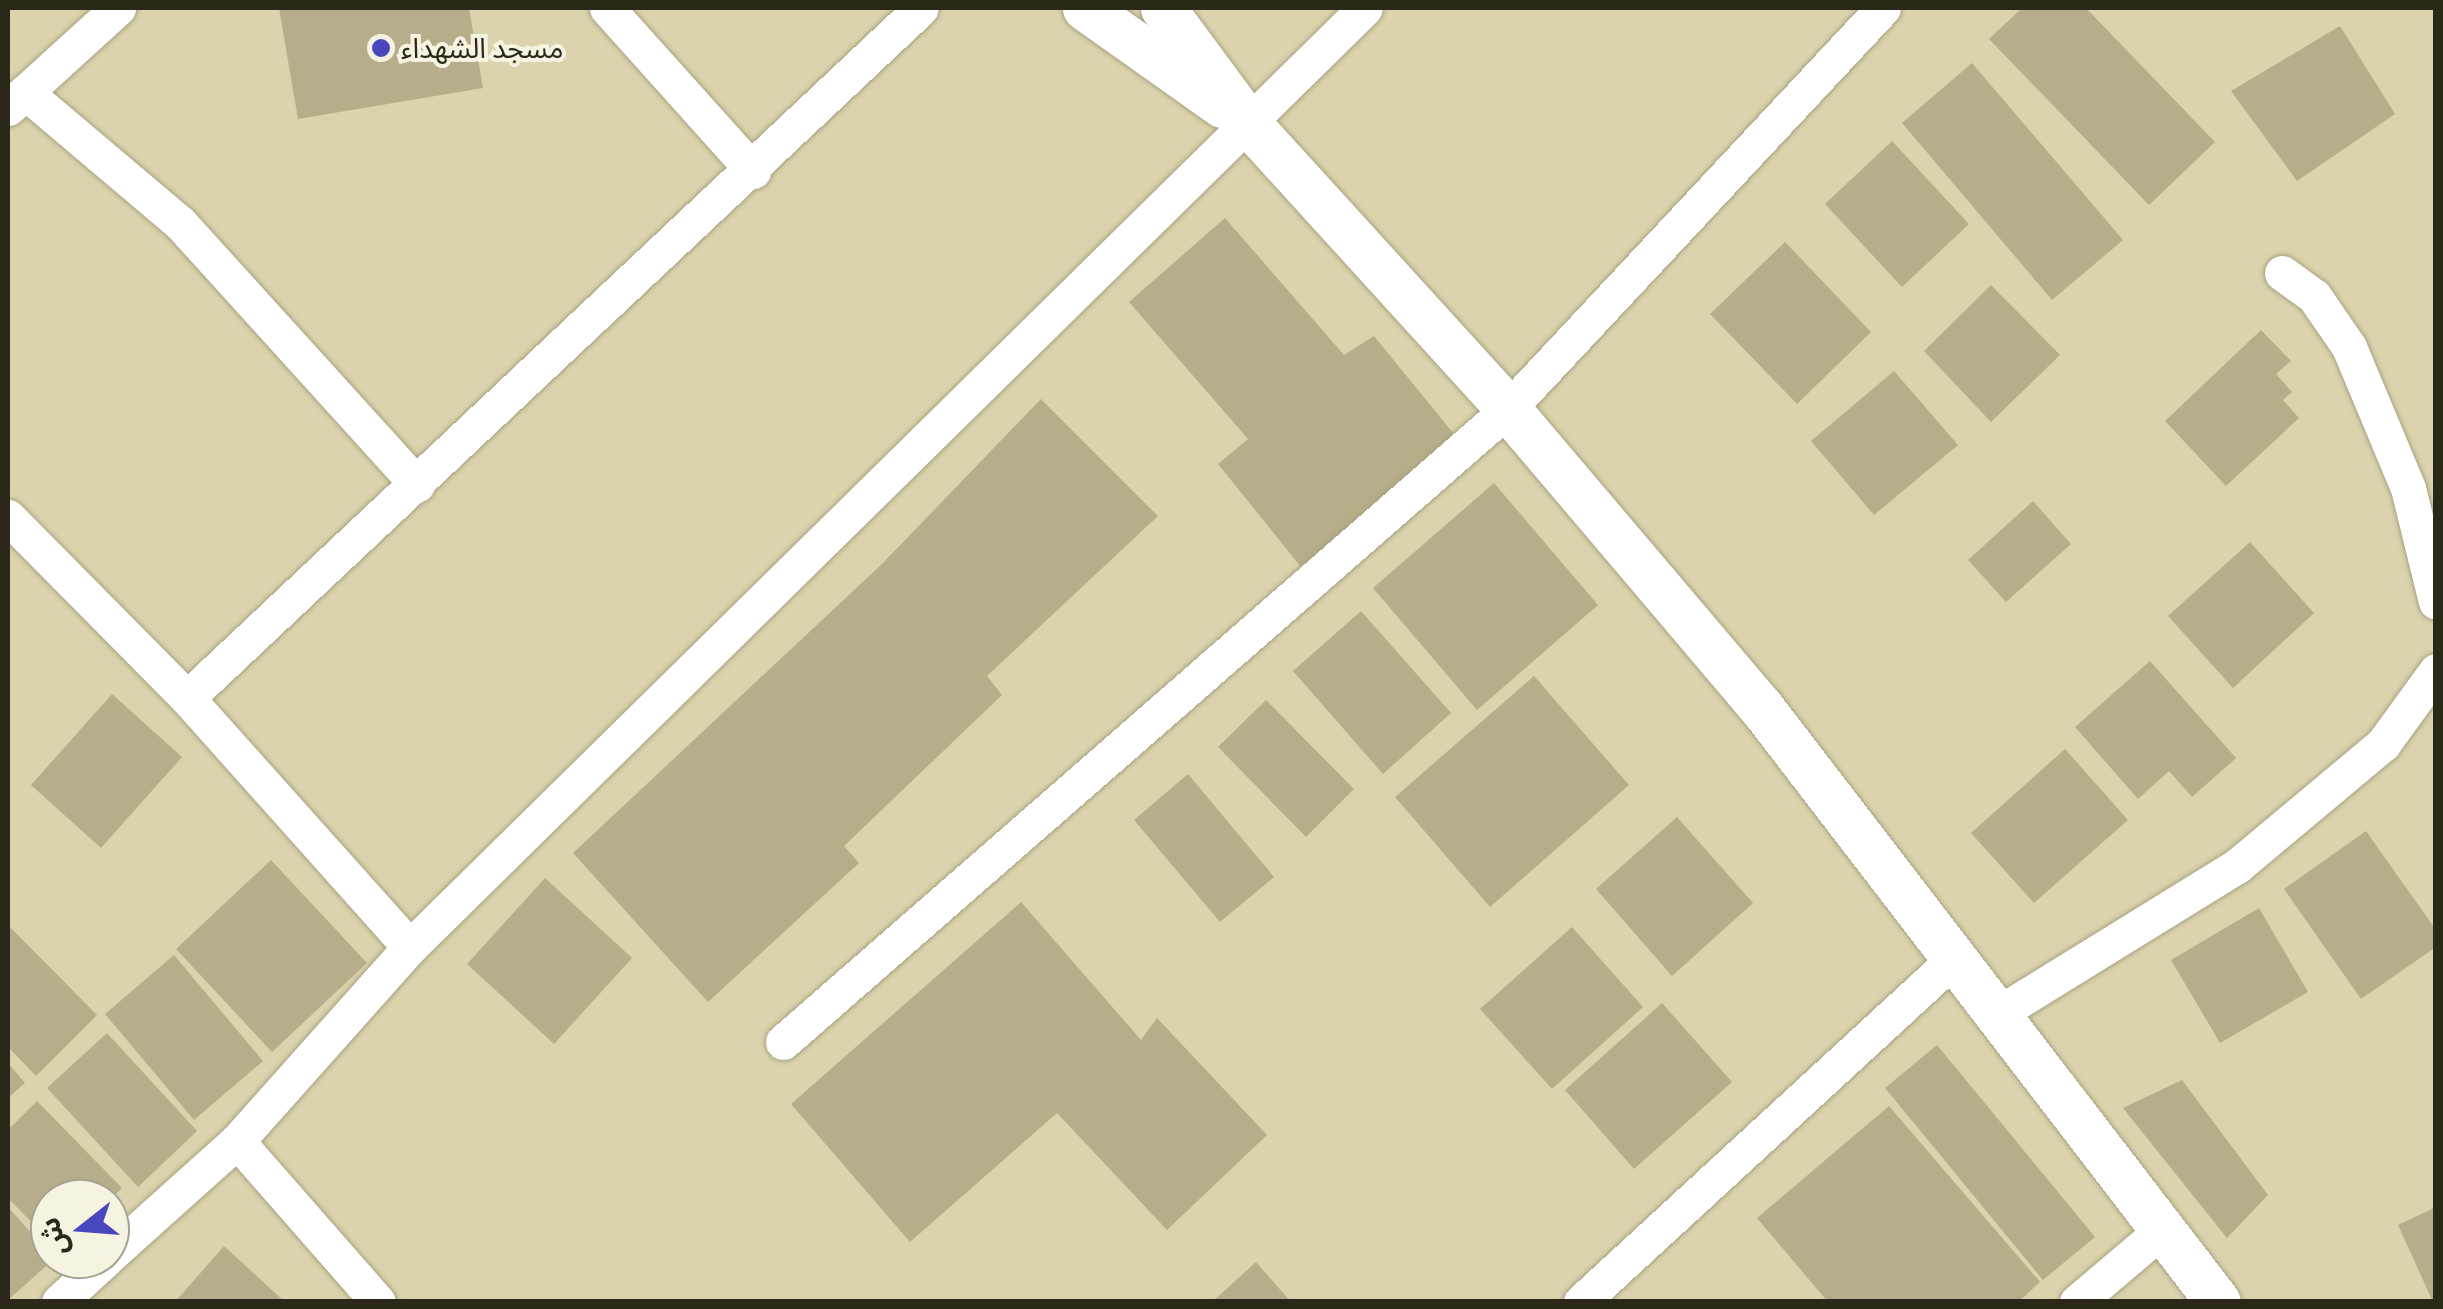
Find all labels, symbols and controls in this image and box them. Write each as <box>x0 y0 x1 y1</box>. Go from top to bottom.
place label: مسجد الشهداء <box>401 31 563 65</box>
marker: مسجد الشهداء <box>370 37 392 59</box>
north arrow <box>30 1179 130 1279</box>
text: ش <box>27 1213 79 1262</box>

